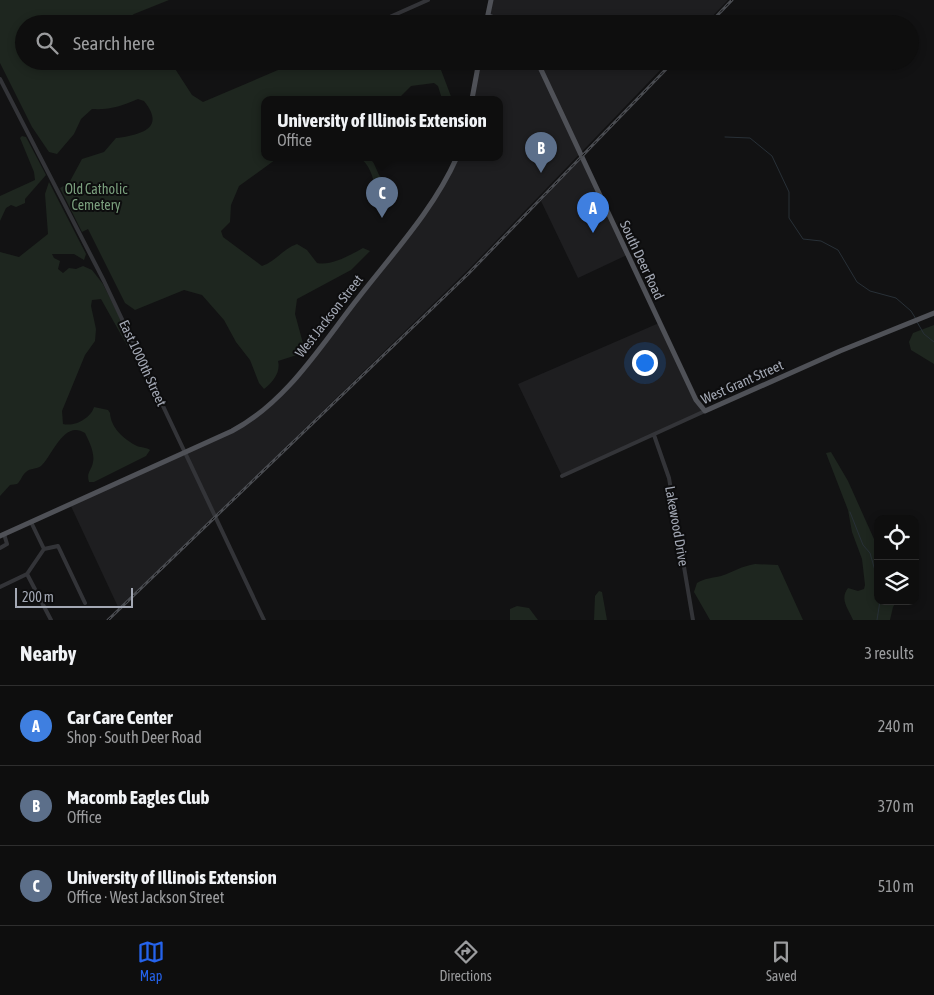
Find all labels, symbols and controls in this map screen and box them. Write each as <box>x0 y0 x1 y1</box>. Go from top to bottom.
search box <box>15 15 919 70</box>
icon: search <box>33 29 61 57</box>
text: Search here <box>73 32 155 54</box>
popup <box>261 96 503 161</box>
text: University of Illinois Extension <box>277 109 487 131</box>
text: Office <box>277 131 312 149</box>
pin: B <box>525 132 557 173</box>
pin: C <box>366 177 398 218</box>
park label: Old Catholic Cemetery <box>65 181 128 213</box>
pin: A <box>577 192 609 233</box>
street label: South Deer Road <box>617 218 667 302</box>
street label: West Jackson Street <box>292 272 366 360</box>
street label: East 1000th Street <box>116 317 170 409</box>
your location <box>632 350 658 376</box>
street label: West Grant Street <box>698 357 786 407</box>
street label: Lakewood Drive <box>662 485 692 567</box>
map controls <box>874 515 919 605</box>
button: locate <box>874 515 919 560</box>
button: layers <box>874 560 919 605</box>
scale bar <box>15 585 132 608</box>
text: 200 m <box>22 589 54 605</box>
text: Nearby <box>20 641 76 665</box>
text: 3 results <box>864 644 914 662</box>
text: Car Care Center <box>67 706 173 728</box>
text: A <box>32 717 40 735</box>
text: 240 m <box>878 717 914 735</box>
text: Shop · South Deer Road <box>67 728 202 746</box>
text: Macomb Eagles Club <box>67 786 209 808</box>
text: B <box>32 797 40 815</box>
text: 370 m <box>878 797 914 815</box>
text: Office <box>67 808 102 826</box>
text: University of Illinois Extension <box>67 866 277 888</box>
text: C <box>32 877 40 895</box>
text: 510 m <box>878 877 914 895</box>
text: Office · West Jackson Street <box>67 888 224 906</box>
tab: Map <box>137 938 165 984</box>
tab: Directions <box>439 938 492 984</box>
tab: Saved <box>766 938 797 984</box>

